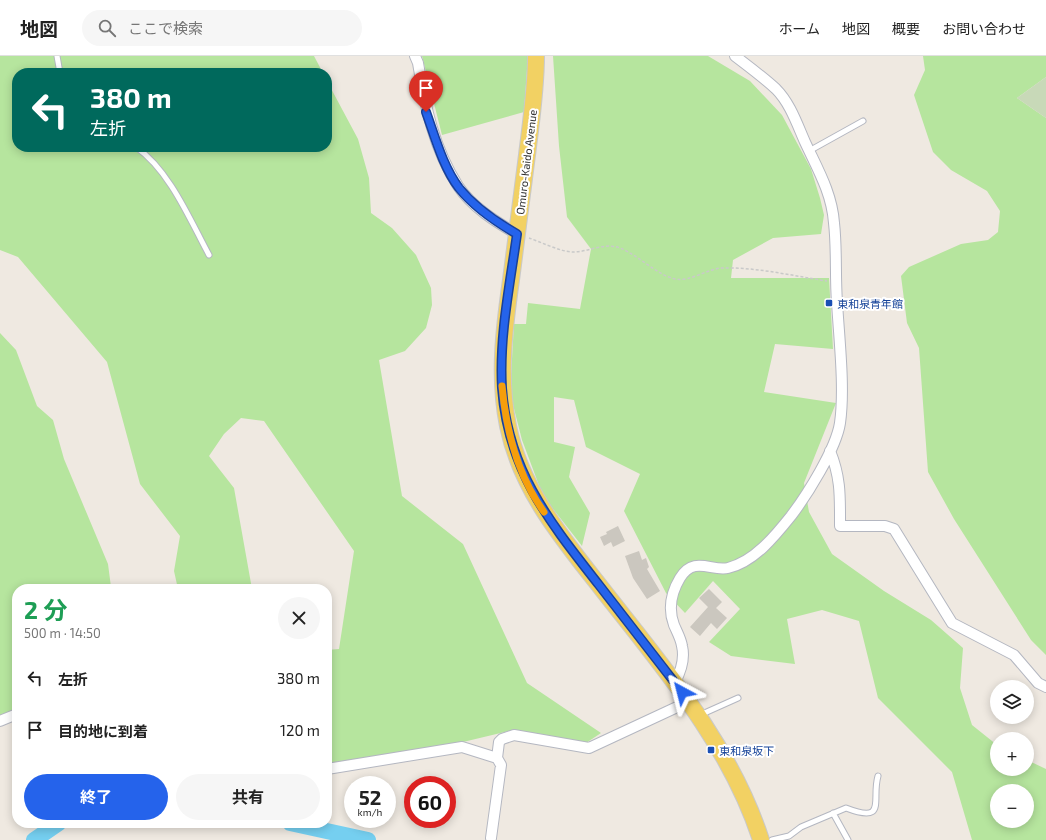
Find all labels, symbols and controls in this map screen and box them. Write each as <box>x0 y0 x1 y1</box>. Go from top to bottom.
search box <box>82 10 362 46</box>
text: 地図 <box>20 17 58 40</box>
icon: search <box>96 17 118 39</box>
text: ここで検索 <box>128 19 203 37</box>
text: ホーム <box>778 20 820 37</box>
text: 地図 <box>842 20 870 37</box>
text: 概要 <box>892 20 920 37</box>
text: お問い合わせ <box>942 20 1026 37</box>
pin <box>409 71 443 112</box>
icon: arrive <box>415 77 437 99</box>
text: 380 m <box>90 80 172 114</box>
icon: left <box>24 84 76 136</box>
street label: Omuro-Kaido Avenue <box>513 109 539 215</box>
text: 左折 <box>90 117 126 139</box>
place label: 東和泉青年館 <box>837 297 903 310</box>
marker: 東和泉青年館 <box>824 298 834 308</box>
text: 2 分 <box>24 595 67 624</box>
button: close <box>278 597 320 639</box>
text: 500 m · 14:50 <box>24 625 101 641</box>
icon: left <box>24 667 46 689</box>
text: 380 m <box>277 669 320 687</box>
text: 左折 <box>58 670 88 688</box>
position arrow <box>661 671 703 713</box>
map controls <box>990 680 1034 828</box>
button: layers <box>990 680 1034 724</box>
icon: arrive <box>24 719 46 741</box>
text: 120 m <box>280 721 320 739</box>
text: 目的地に到着 <box>58 722 148 740</box>
button: + <box>990 732 1034 776</box>
place label: 東和泉坂下 <box>719 744 774 757</box>
marker: 東和泉坂下 <box>706 745 716 755</box>
button: 終了 <box>24 774 168 820</box>
button: 共有 <box>176 774 320 820</box>
speed limit sign: 60 <box>404 776 456 828</box>
button: − <box>990 784 1034 828</box>
text: 52 <box>359 785 381 809</box>
text: km/h <box>358 806 382 818</box>

